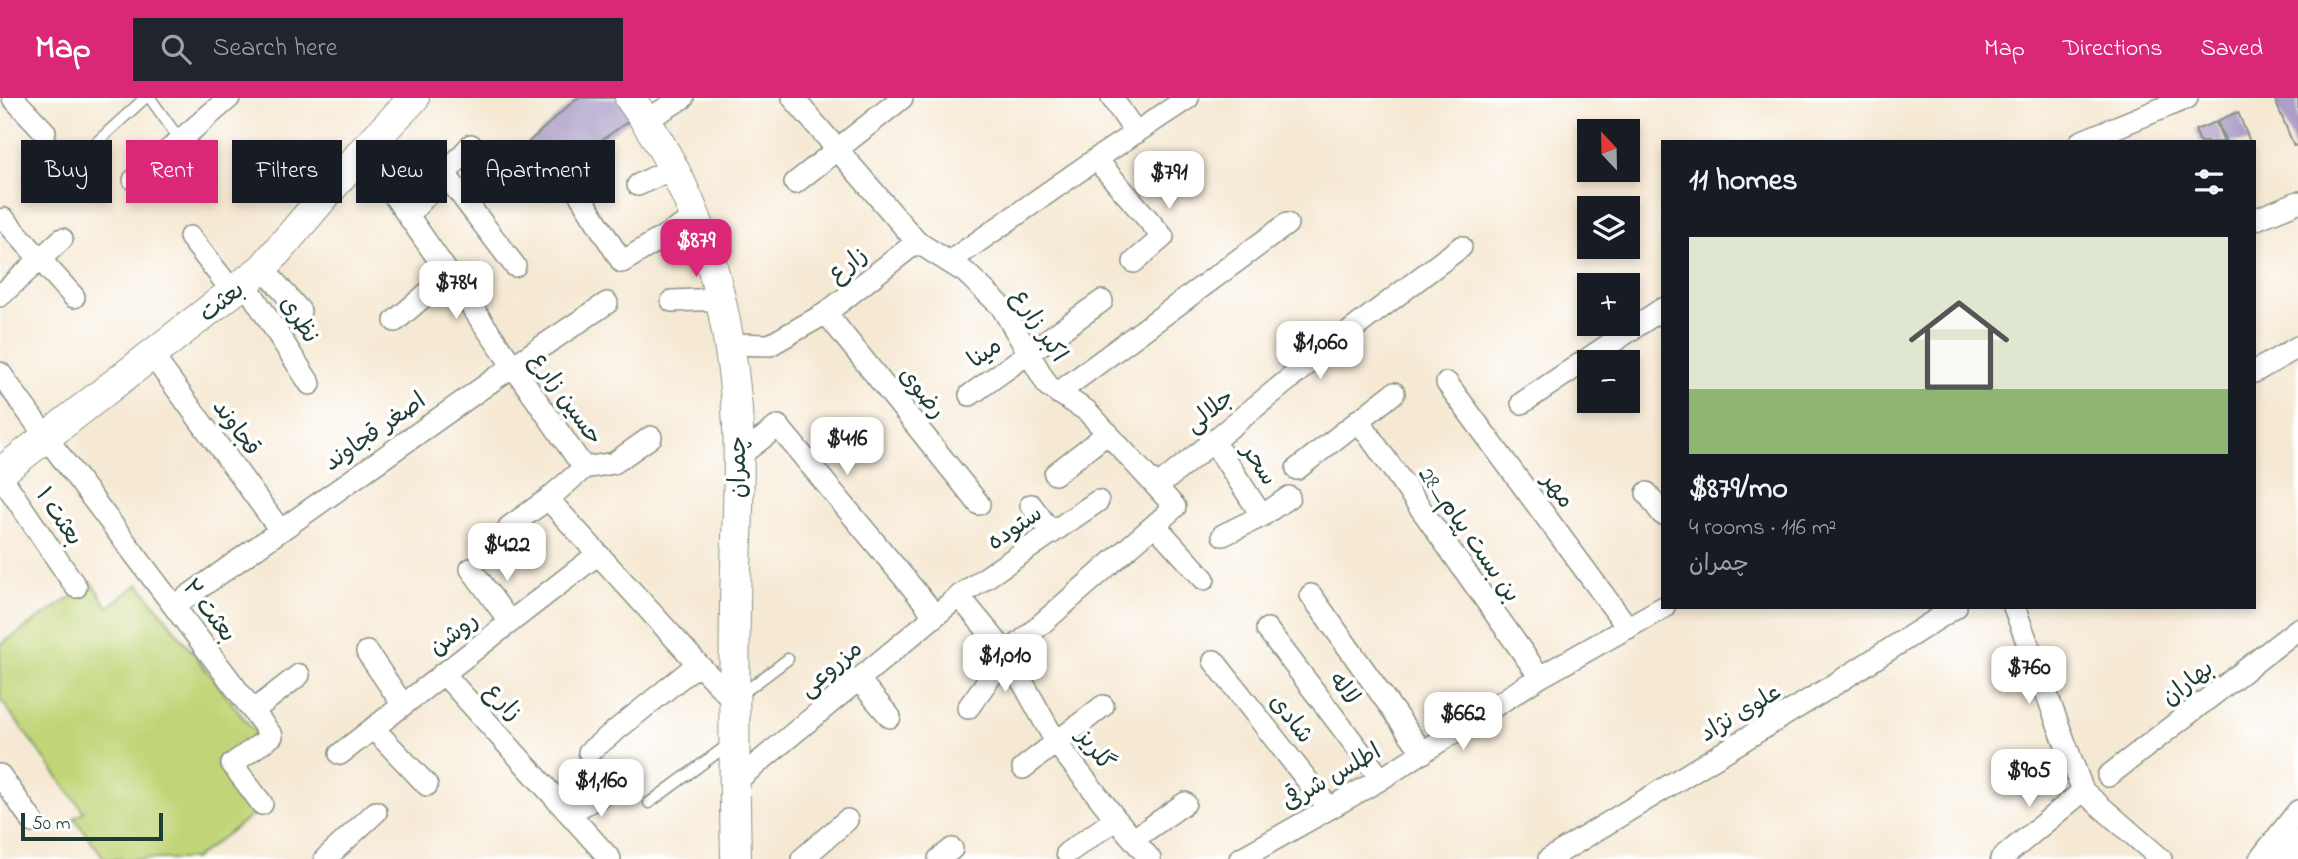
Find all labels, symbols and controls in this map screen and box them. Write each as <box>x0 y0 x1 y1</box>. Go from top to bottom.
search box <box>133 18 623 81</box>
text: Map <box>35 25 91 73</box>
icon: search <box>157 30 195 68</box>
text: Search here <box>213 30 337 68</box>
text: Map <box>1984 32 2025 67</box>
text: Directions <box>2063 32 2162 67</box>
text: Saved <box>2200 32 2263 67</box>
north arrow <box>1577 119 1640 182</box>
map controls <box>1577 119 1640 413</box>
chip: Buy <box>21 140 112 203</box>
chip: Rent <box>126 140 218 203</box>
chip: Filters <box>232 140 342 203</box>
chip: New <box>356 140 447 203</box>
chip: Apartment <box>461 140 615 203</box>
pin: $791 <box>1128 152 1210 211</box>
text: $791 <box>1150 157 1188 190</box>
text: 11 homes <box>1689 160 1797 204</box>
icon: filters <box>2190 163 2228 201</box>
button: layers <box>1577 196 1640 259</box>
pin: $879 <box>655 220 737 279</box>
text: $879 <box>677 225 715 258</box>
street label: زارع <box>821 239 876 293</box>
pin: $784 <box>415 262 497 321</box>
text: $784 <box>435 267 477 300</box>
button: + <box>1577 273 1640 336</box>
street label: بعثت <box>192 274 253 332</box>
icon: home <box>1896 282 2022 408</box>
street label: اکبر زارع <box>1001 283 1075 370</box>
street label: نظری <box>269 290 326 351</box>
pin: $1,060 <box>1263 322 1377 381</box>
text: $1,060 <box>1292 327 1348 360</box>
street label: مینا <box>961 330 1010 378</box>
street label: حسین زارع <box>520 345 610 453</box>
button: − <box>1577 350 1640 413</box>
street label: رضوی <box>889 360 953 427</box>
street label: جلالی <box>1178 381 1243 443</box>
street label: اصغر قجاوند <box>317 385 434 481</box>
street label: قجاوند <box>202 393 268 464</box>
pin: $416 <box>806 418 888 477</box>
text: $416 <box>827 423 867 456</box>
street label: چمران <box>722 436 757 498</box>
street label: سحر <box>1230 436 1285 493</box>
street label: بن بست پیام_28 <box>1408 460 1528 611</box>
street label: مهر <box>1531 465 1582 517</box>
text: $879/mo <box>1689 468 1788 512</box>
street label: بعثت ۱ <box>25 481 90 554</box>
street label: ستوده <box>981 498 1050 561</box>
text: 4 rooms · 116 m² <box>1689 512 1836 545</box>
pin: $422 <box>466 524 548 583</box>
text: $422 <box>484 529 530 562</box>
text: چمران <box>1689 548 1749 581</box>
street label: بعثت ۲ <box>172 572 244 651</box>
street label: روشن <box>422 604 487 666</box>
street label: مزروعی <box>792 633 871 707</box>
pin: $1,010 <box>948 634 1062 694</box>
text: $1,010 <box>979 640 1031 673</box>
pin: $760 <box>1988 646 2070 706</box>
text: $760 <box>2007 652 2051 685</box>
street label: بهاران <box>2155 652 2222 716</box>
street label: لاله <box>1319 666 1367 713</box>
street label: زارع <box>475 675 529 730</box>
street label: علوی نژاد <box>1694 676 1789 752</box>
street label: شادی <box>1259 687 1321 752</box>
pin: $662 <box>1422 692 1504 752</box>
text: $662 <box>1440 698 1486 731</box>
street label: گلریز <box>1065 720 1122 779</box>
street label: اطلس شرقی <box>1276 736 1388 821</box>
pin: $905 <box>1988 750 2070 809</box>
text: $905 <box>2007 755 2051 788</box>
pin: $1,160 <box>544 760 658 819</box>
text: $1,160 <box>575 765 627 798</box>
scale bar <box>21 810 163 842</box>
text: 50 m <box>32 811 71 838</box>

